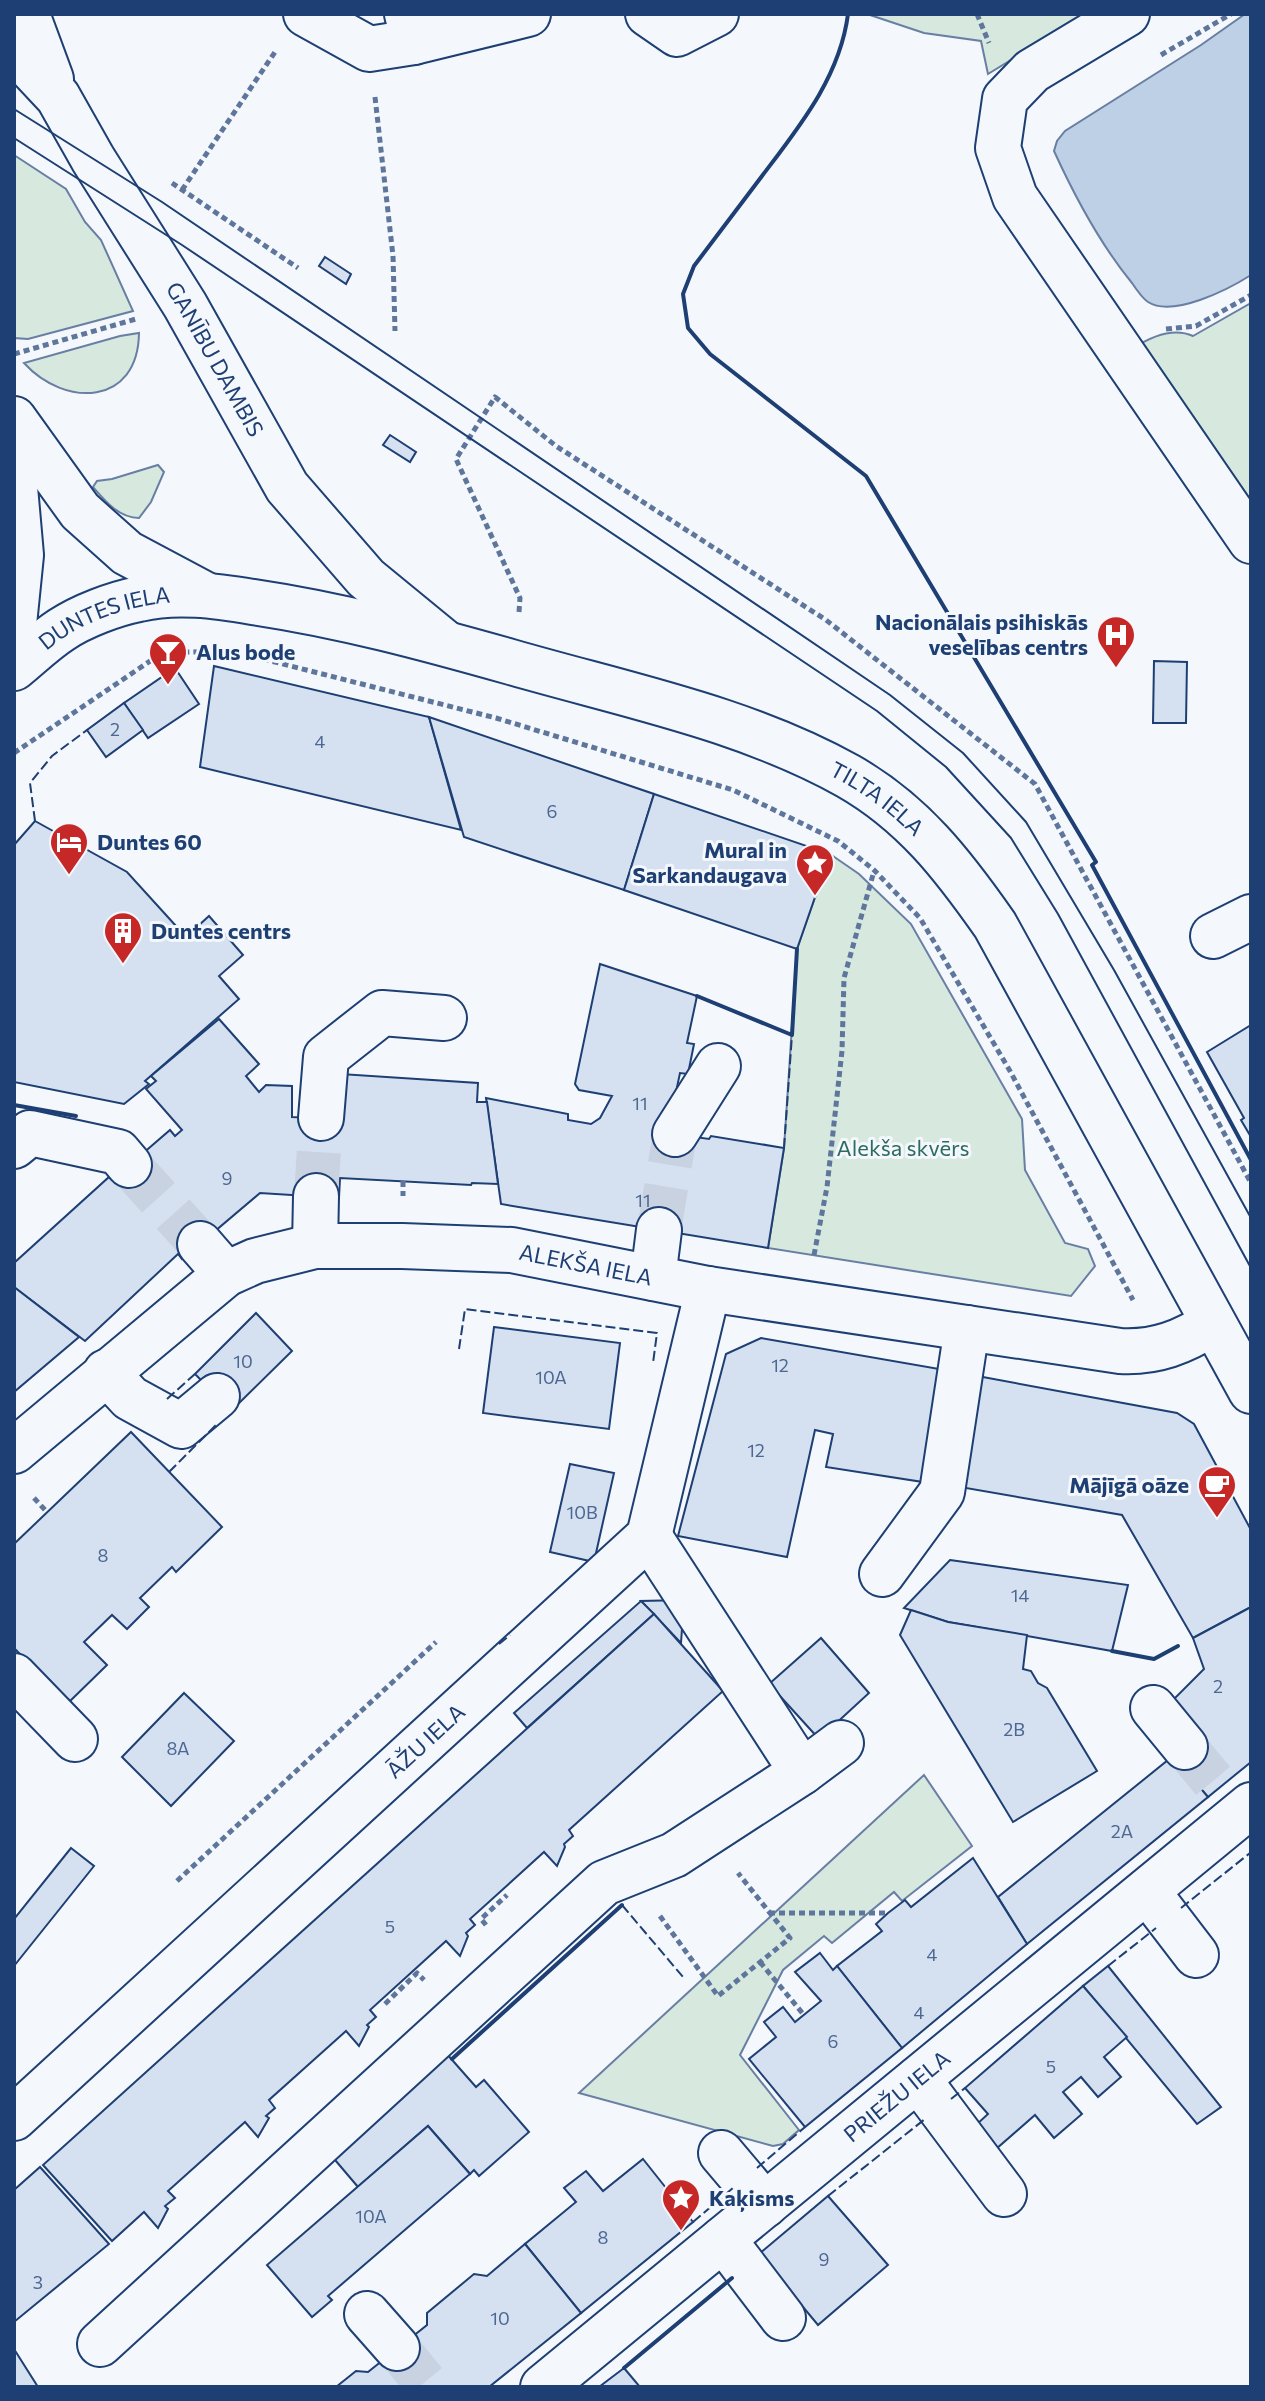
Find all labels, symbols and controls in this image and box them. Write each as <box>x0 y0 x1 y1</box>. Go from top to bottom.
street label: GANĪBU DAMBIS <box>161 276 270 441</box>
street label: DUNTES IELA <box>33 581 171 655</box>
place label: Nacionālais psihiskās veselības centrs <box>875 608 1088 660</box>
hospital icon: Nacionālais psihiskās veselības centrs <box>1095 614 1137 669</box>
bar icon: Alus bode <box>147 631 189 686</box>
place label: Alus bode <box>196 638 295 665</box>
house number: 2 <box>110 718 120 740</box>
house number: 4 <box>315 730 326 752</box>
street label: TILTA IELA <box>826 755 930 841</box>
house number: 6 <box>547 800 557 822</box>
hotel icon: Duntes 60 <box>48 821 90 876</box>
place label: Duntes 60 <box>97 828 202 855</box>
place label: Mural in Sarkandaugava <box>633 836 787 888</box>
place icon: Mural in Sarkandaugava <box>794 842 836 897</box>
building icon: Duntes centrs <box>102 910 144 965</box>
place label: Duntes centrs <box>151 917 291 944</box>
house number: 11 <box>632 1092 648 1114</box>
park label: Alekša skvērs <box>837 1134 969 1161</box>
house number: 9 <box>222 1167 232 1189</box>
house number: 11 <box>635 1189 651 1211</box>
street label: ALEKŠA IELA <box>517 1238 655 1291</box>
house number: 10 <box>233 1350 253 1372</box>
house number: 12 <box>771 1354 789 1376</box>
house number: 10A <box>535 1366 567 1388</box>
house number: 12 <box>747 1439 765 1461</box>
cafe icon: Mājīgā oāze <box>1196 1464 1238 1519</box>
place label: Mājīgā oāze <box>1069 1471 1189 1498</box>
house number: 10B <box>566 1501 598 1523</box>
house number: 8 <box>98 1544 109 1566</box>
house number: 14 <box>1011 1584 1029 1606</box>
house number: 2 <box>1213 1675 1223 1697</box>
street label: ĀŽU IELA <box>380 1698 470 1783</box>
house number: 2B <box>1003 1718 1025 1740</box>
house number: 8A <box>167 1737 189 1759</box>
house number: 2A <box>1111 1820 1133 1842</box>
house number: 5 <box>385 1915 395 1937</box>
house number: 4 <box>927 1943 938 1965</box>
house number: 4 <box>914 2001 925 2023</box>
house number: 6 <box>828 2030 838 2052</box>
street label: PRIEŽU IELA <box>838 2044 955 2147</box>
house number: 5 <box>1046 2055 1056 2077</box>
place icon: Kaķisms <box>660 2177 702 2232</box>
place label: Kaķisms <box>709 2184 794 2212</box>
house number: 10A <box>355 2205 387 2227</box>
house number: 8 <box>598 2226 609 2248</box>
house number: 9 <box>819 2248 829 2270</box>
house number: 3 <box>33 2271 43 2293</box>
house number: 10 <box>490 2307 510 2329</box>

